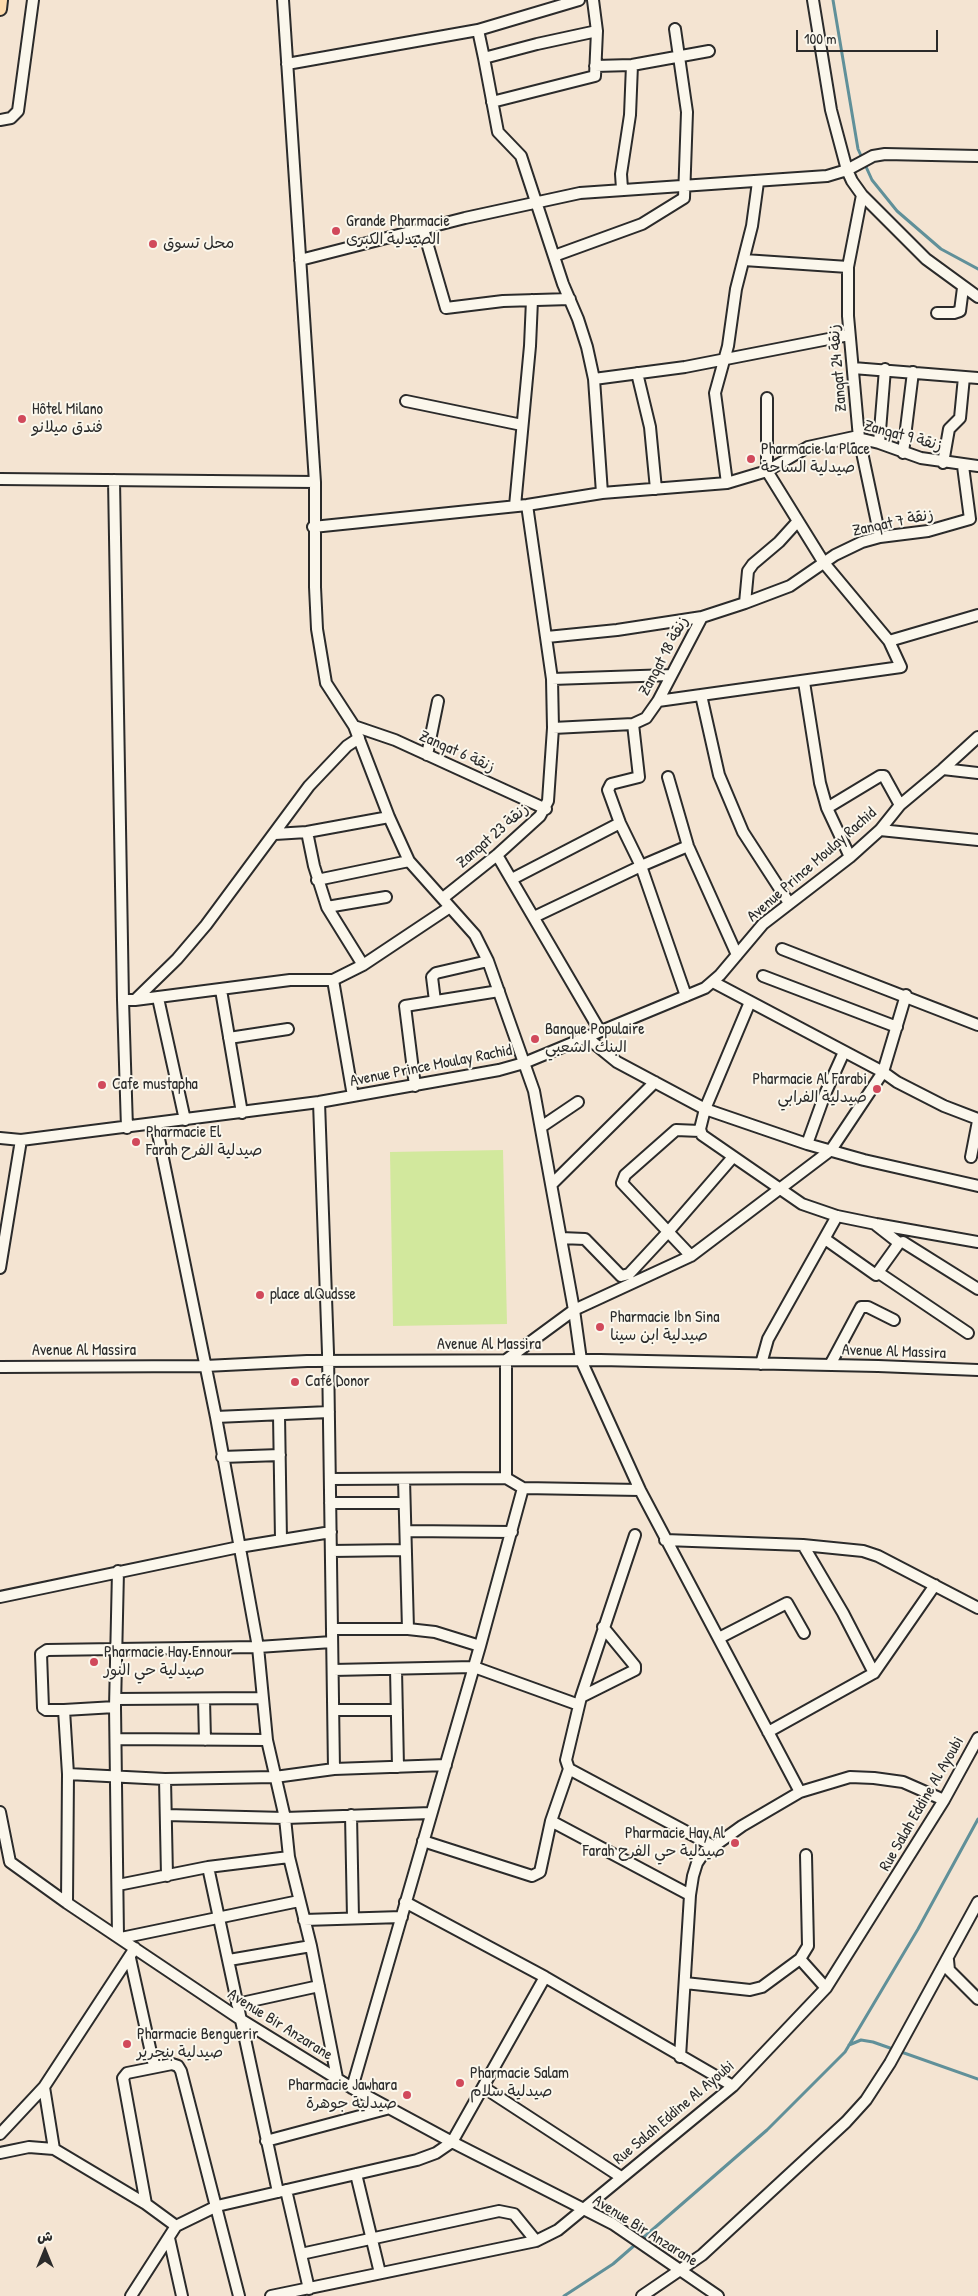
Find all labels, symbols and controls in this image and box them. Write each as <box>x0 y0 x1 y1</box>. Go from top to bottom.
scale bar <box>798 20 940 52</box>
text: 100 m <box>804 28 837 49</box>
place label: Grande Pharmacie الصيدلية الكبرى <box>346 212 450 250</box>
marker: Grande Pharmacie الصيدلية الكبرى <box>330 225 342 237</box>
place label: محل تسوق <box>163 234 234 254</box>
marker: محل تسوق <box>147 238 159 250</box>
street label: Zanqat 24 زنقة <box>825 323 851 413</box>
place label: Hôtel Milano فندق ميلانو <box>32 400 103 438</box>
marker: Hôtel Milano فندق ميلانو <box>16 413 28 425</box>
street label: Zanqat 9 زنقة <box>862 416 944 456</box>
place label: Pharmacie la Place صيدلية الساحة <box>761 440 870 478</box>
marker: Pharmacie la Place صيدلية الساحة <box>745 453 757 465</box>
street label: Zanqat 7 زنقة <box>851 505 935 541</box>
street label: Zanqat 18 زنقة <box>635 613 693 699</box>
street label: Zanqat 6 زنقة <box>416 727 498 777</box>
street label: Zanqat 23 زنقة <box>453 800 533 872</box>
street label: Avenue Prince Moulay Rachid <box>744 804 880 926</box>
place label: Banque Populaire البنك الشعبي <box>545 1020 645 1058</box>
marker: Banque Populaire البنك الشعبي <box>529 1033 541 1045</box>
street label: Avenue Prince Moulay Rachid <box>348 1041 514 1091</box>
place label: Pharmacie Al Farabi صيدلية الفرابي <box>753 1070 867 1108</box>
place label: Cafe mustapha <box>112 1075 198 1095</box>
marker: Cafe mustapha <box>96 1079 108 1091</box>
marker: Pharmacie Al Farabi صيدلية الفرابي <box>871 1083 883 1095</box>
place label: Pharmacie El Farah صيدلية الفرح <box>146 1123 262 1161</box>
marker: Pharmacie El Farah صيدلية الفرح <box>130 1136 142 1148</box>
place label: place alQudsse <box>270 1285 356 1305</box>
marker: place alQudsse <box>254 1289 266 1301</box>
place label: Pharmacie Ibn Sina صيدلية ابن سينا <box>610 1308 720 1346</box>
marker: Pharmacie Ibn Sina صيدلية ابن سينا <box>594 1321 606 1333</box>
street label: Avenue Al Massira <box>437 1335 541 1355</box>
street label: Avenue Al Massira <box>32 1341 136 1361</box>
street label: Avenue Al Massira <box>842 1341 946 1363</box>
place label: Café Donor <box>305 1372 370 1392</box>
marker: Café Donor <box>289 1376 301 1388</box>
place label: Pharmacie Hay Ennour صيدلية حي النور <box>104 1643 233 1681</box>
marker: Pharmacie Hay Ennour صيدلية حي النور <box>88 1656 100 1668</box>
street label: Rue Salah Eddine Al Ayoubi <box>876 1733 968 1875</box>
place label: Pharmacie Hay Al Farah صيدلية حي الفرح <box>583 1824 725 1862</box>
marker: Pharmacie Hay Al Farah صيدلية حي الفرح <box>729 1837 741 1849</box>
street label: Avenue Bir Anzarane <box>224 1985 336 2065</box>
place label: Pharmacie Benguerir صيدلية بنجرير <box>137 2025 258 2063</box>
marker: Pharmacie Benguerir صيدلية بنجرير <box>121 2038 133 2050</box>
street label: Rue Salah Eddine Al Ayoubi <box>610 2057 738 2169</box>
place label: Pharmacie Salam صيدلية سلام <box>470 2064 569 2102</box>
place label: Pharmacie Jawhara صيدلية جوهرة <box>288 2076 397 2114</box>
marker: Pharmacie Salam صيدلية سلام <box>454 2077 466 2089</box>
marker: Pharmacie Jawhara صيدلية جوهرة <box>401 2089 413 2101</box>
street label: Avenue Bir Anzarane <box>589 2191 701 2271</box>
north arrow <box>20 2226 70 2276</box>
text: ش <box>37 2226 53 2245</box>

